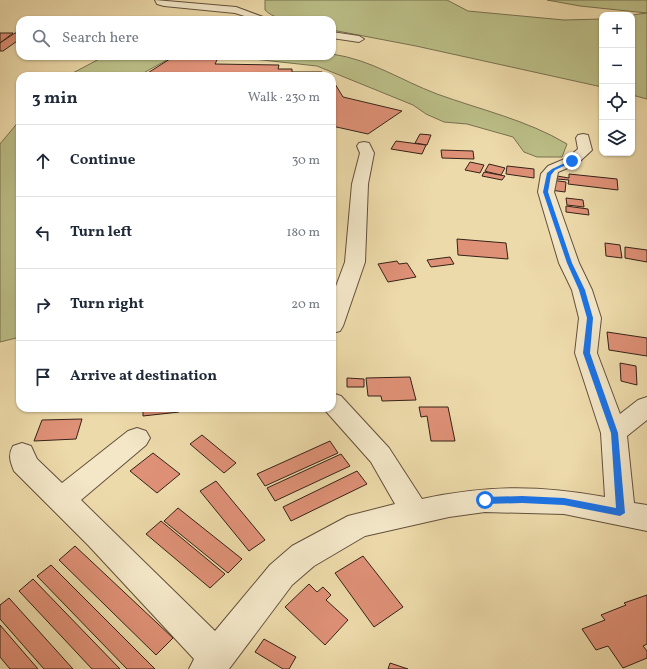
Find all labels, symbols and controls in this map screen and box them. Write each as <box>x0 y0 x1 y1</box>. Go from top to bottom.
map controls <box>599 12 635 156</box>
button: + <box>599 12 635 48</box>
search box <box>16 16 336 60</box>
icon: search <box>30 27 52 49</box>
text: Search here <box>62 28 139 49</box>
button: − <box>599 48 635 84</box>
button: locate <box>599 84 635 120</box>
text: 3 min <box>32 87 78 110</box>
text: Walk · 230 m <box>248 89 320 107</box>
button: layers <box>599 120 635 156</box>
icon: ahead <box>32 150 54 172</box>
text: Continue <box>70 150 135 171</box>
text: 30 m <box>292 152 320 170</box>
route end <box>563 152 581 170</box>
icon: left <box>32 222 54 244</box>
text: Turn left <box>70 222 132 243</box>
text: 180 m <box>286 224 320 242</box>
icon: right <box>32 294 54 316</box>
text: Turn right <box>70 294 144 315</box>
text: 20 m <box>291 296 320 314</box>
icon: arrive <box>32 366 54 388</box>
text: Arrive at destination <box>70 366 217 387</box>
route start <box>476 491 494 509</box>

